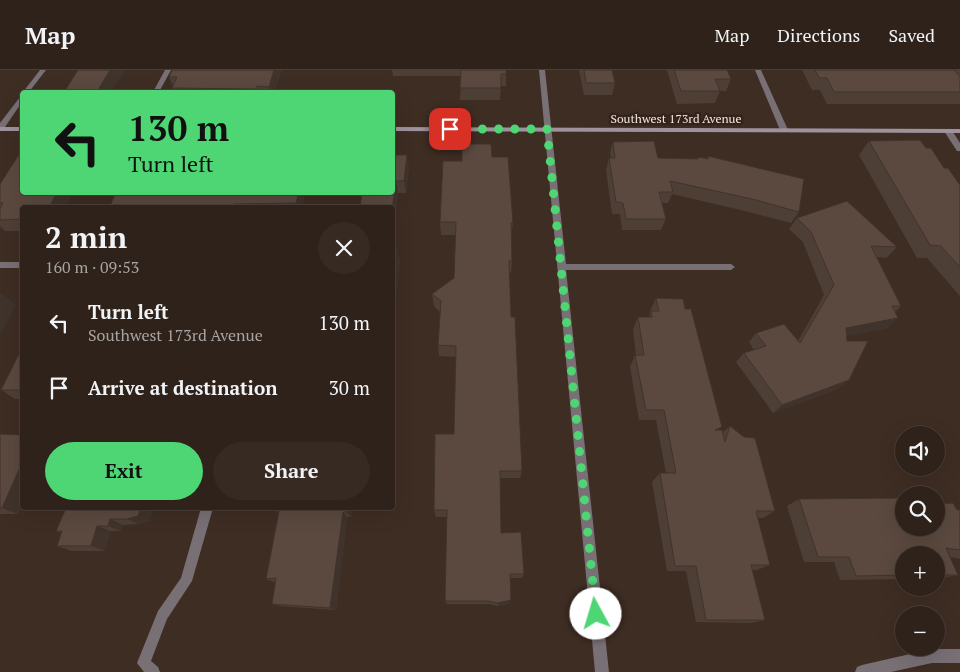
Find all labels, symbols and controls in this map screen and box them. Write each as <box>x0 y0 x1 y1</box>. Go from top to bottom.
text: Map <box>25 19 75 51</box>
text: Map <box>714 23 749 47</box>
text: Directions <box>777 23 860 47</box>
text: Saved <box>888 23 935 47</box>
text: 130 m <box>128 105 229 151</box>
pin <box>429 108 471 150</box>
icon: left <box>45 110 110 175</box>
street label: Southwest 173rd Avenue <box>610 111 742 126</box>
icon: arrive <box>436 115 464 143</box>
text: Turn left <box>128 149 214 178</box>
text: 2 min <box>45 217 127 257</box>
button: close <box>318 222 370 274</box>
text: 160 m · 09:53 <box>45 256 139 278</box>
text: Turn left <box>88 299 169 324</box>
icon: left <box>45 309 73 337</box>
text: 130 m <box>319 310 370 335</box>
text: Southwest 173rd Avenue <box>88 324 263 346</box>
icon: arrive <box>45 374 73 402</box>
text: Arrive at destination <box>88 375 277 400</box>
text: 30 m <box>329 375 370 400</box>
map controls <box>895 426 945 656</box>
button: sound <box>895 426 945 476</box>
button: Exit <box>45 442 203 500</box>
button: Share <box>213 442 370 500</box>
button: search <box>895 486 945 536</box>
button: + <box>895 546 945 596</box>
position arrow <box>569 587 621 639</box>
button: − <box>895 606 945 656</box>

